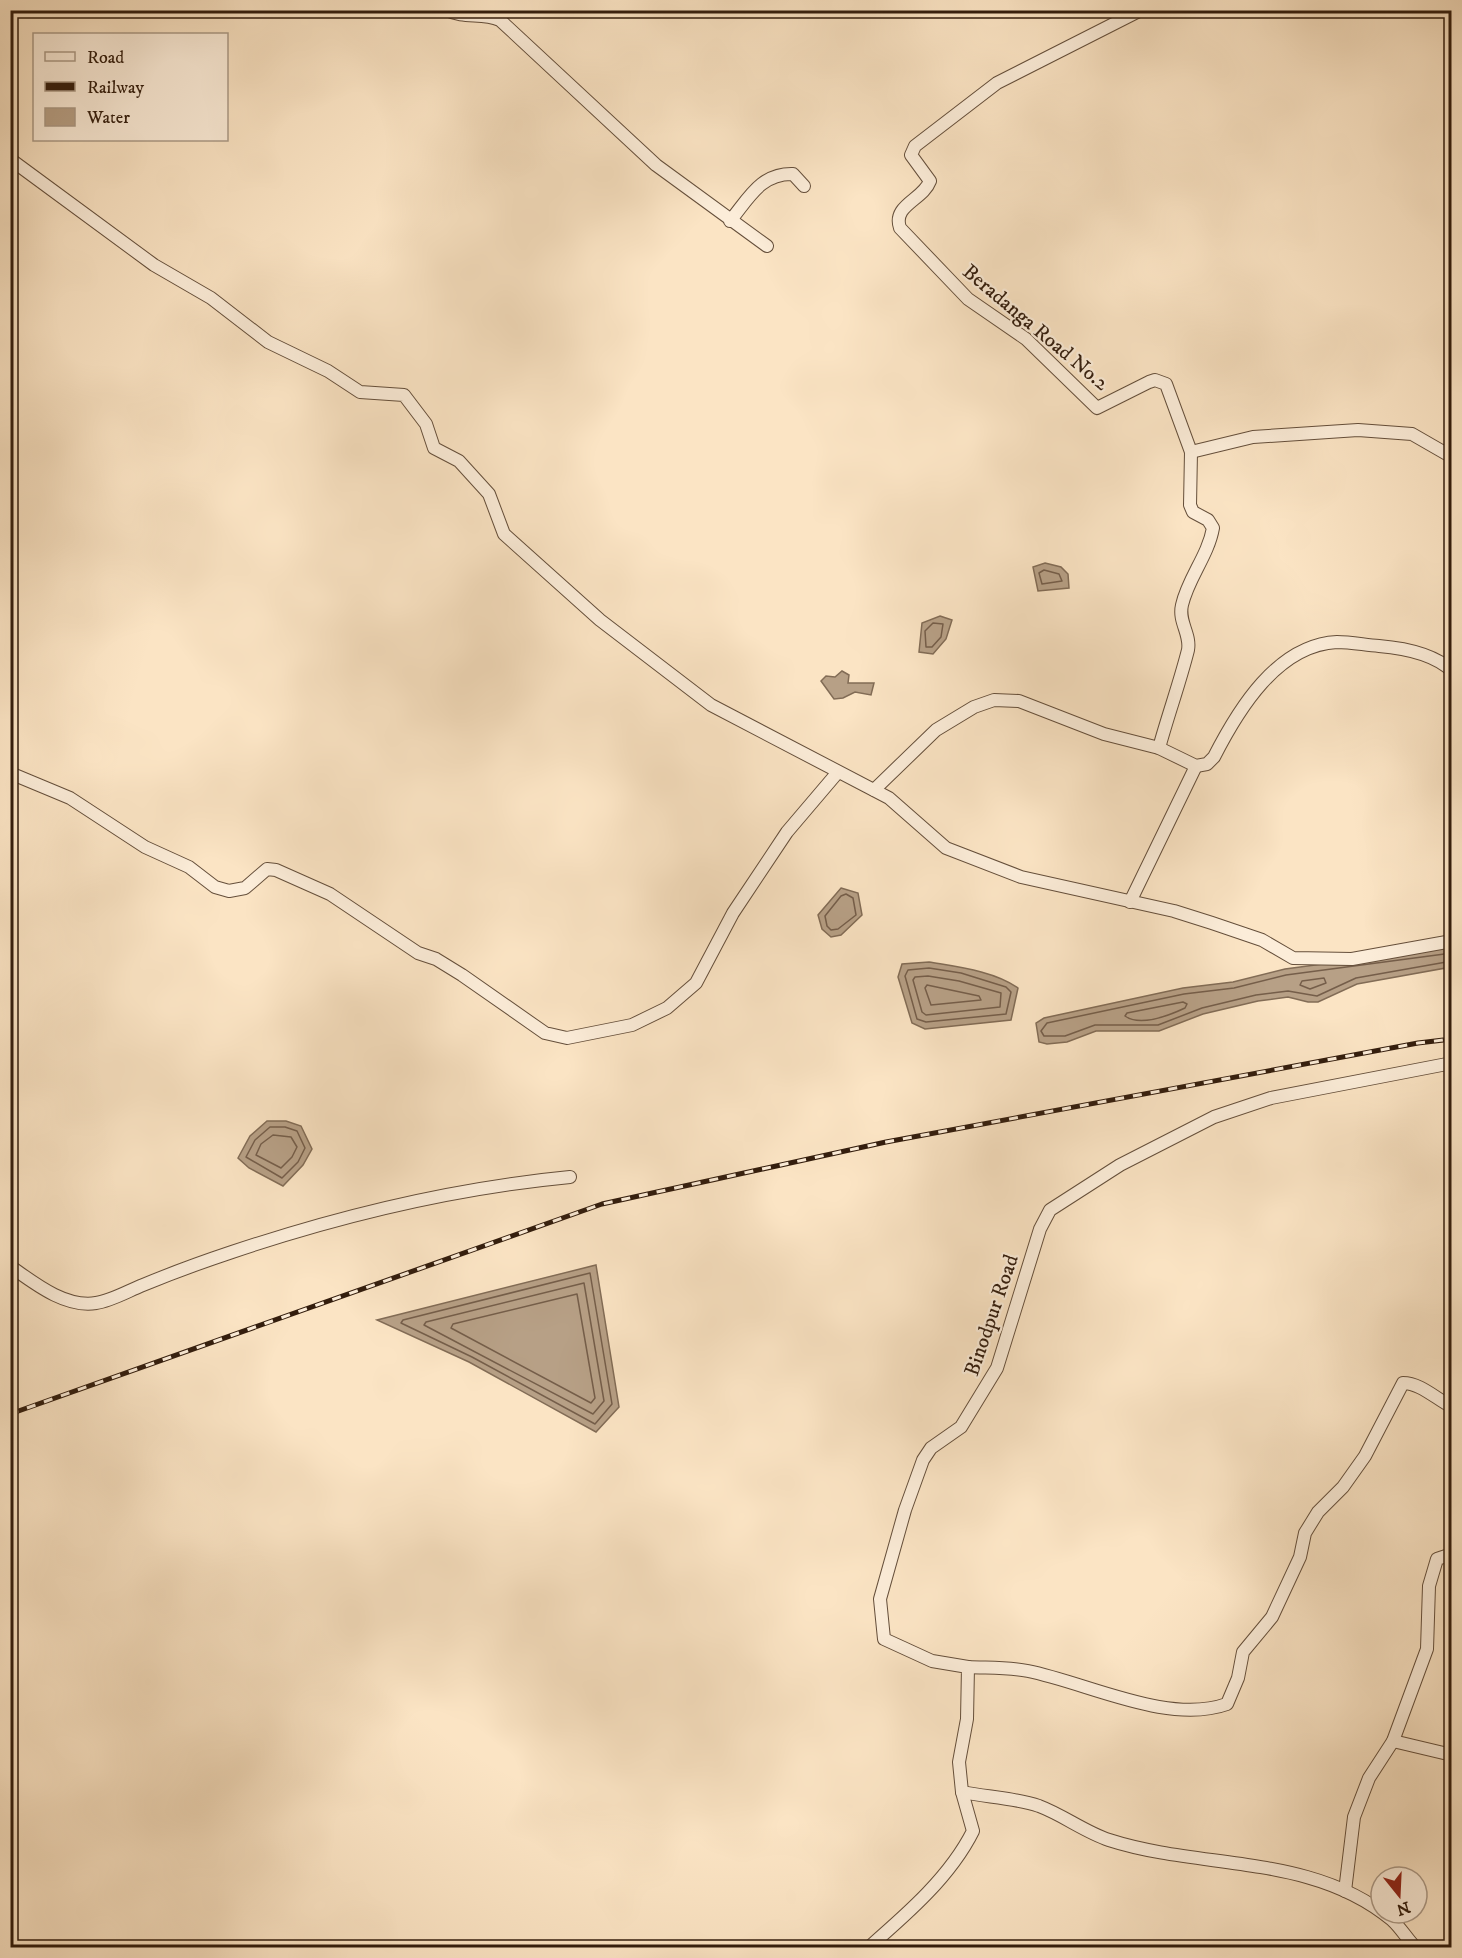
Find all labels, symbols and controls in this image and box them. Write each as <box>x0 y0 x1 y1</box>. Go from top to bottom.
legend <box>33 33 228 141</box>
text: Road <box>87 47 124 69</box>
text: Railway <box>87 77 145 99</box>
text: Water <box>86 107 130 129</box>
street label: Beradanga Road No.2 <box>957 259 1114 397</box>
street label: Binodpur Road <box>959 1251 1025 1379</box>
north arrow <box>1369 1865 1429 1925</box>
text: N <box>1394 1897 1413 1920</box>

